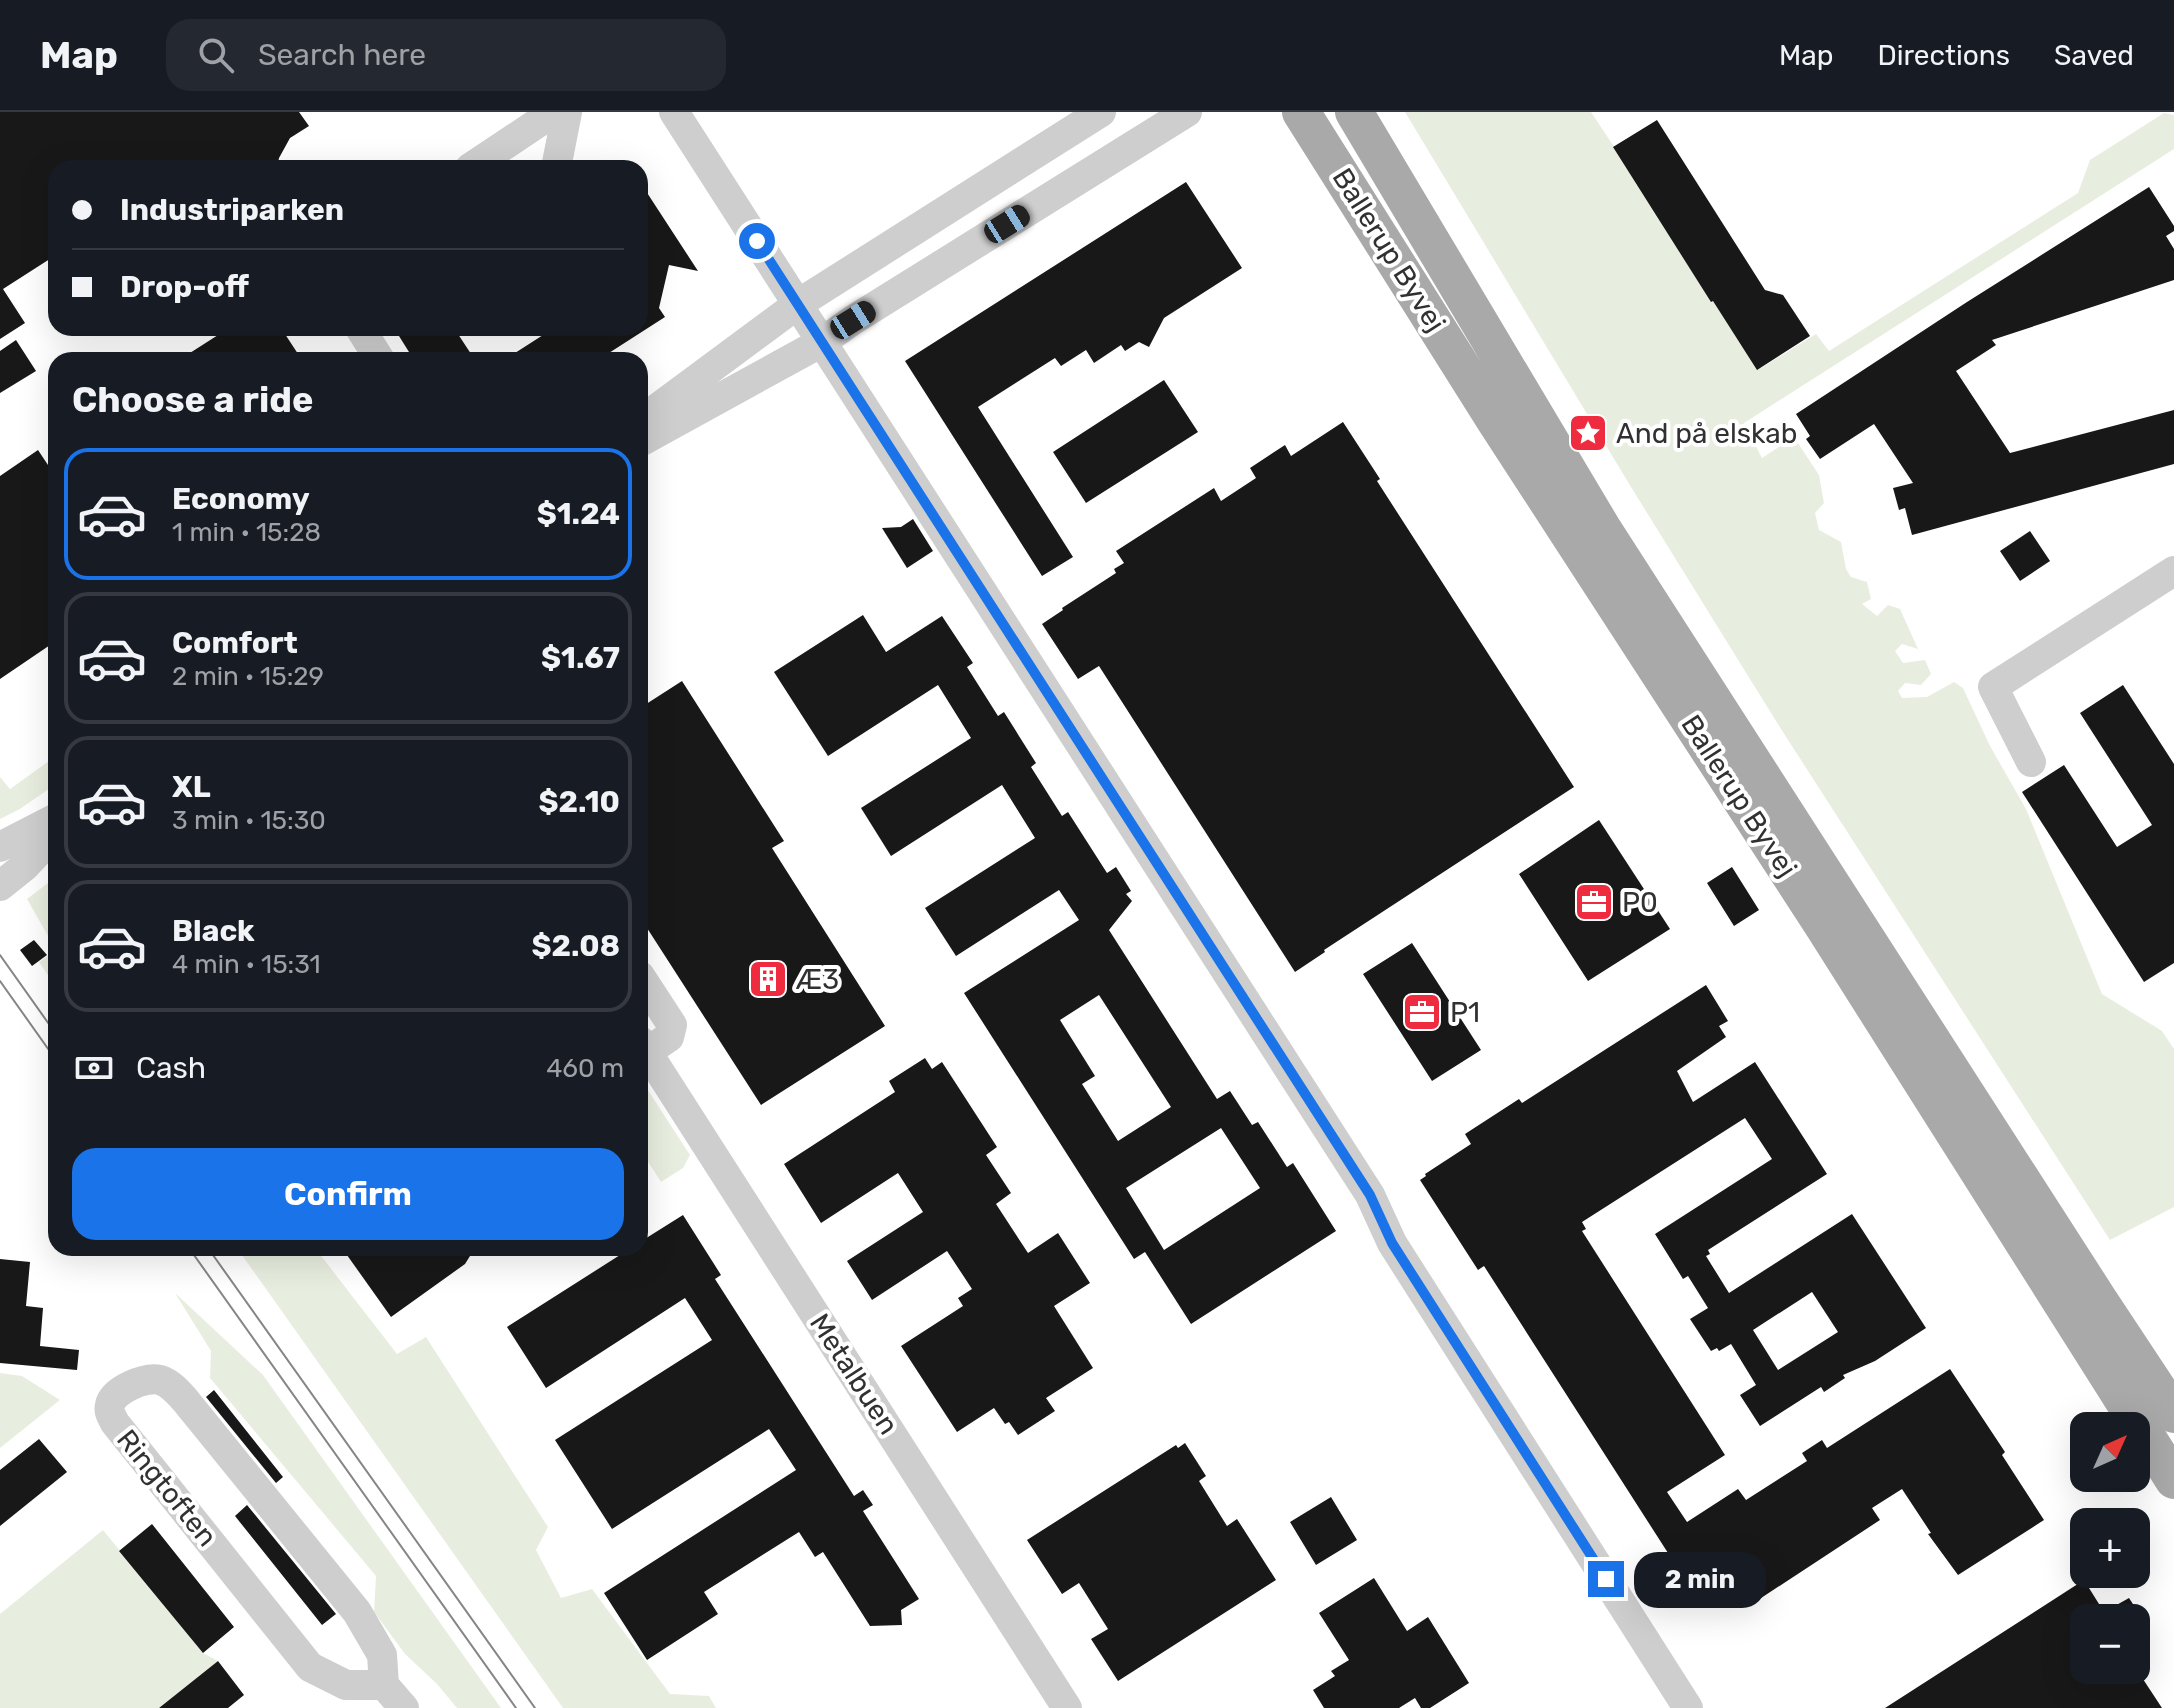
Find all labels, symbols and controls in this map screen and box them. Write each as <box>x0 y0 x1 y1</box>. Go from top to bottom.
search box <box>166 19 726 91</box>
text: Map <box>40 32 118 78</box>
icon: search <box>194 33 238 77</box>
text: Search here <box>258 37 426 73</box>
text: Map <box>1779 39 1833 72</box>
text: Directions <box>1877 39 2010 72</box>
text: Saved <box>2054 39 2134 72</box>
street label: Ballerup Byvej <box>1326 162 1452 338</box>
text: Industriparken <box>120 192 344 228</box>
car <box>980 201 1034 247</box>
route start <box>739 223 775 259</box>
text: Drop-off <box>120 269 249 305</box>
car <box>826 297 880 343</box>
text: Choose a ride <box>72 378 313 421</box>
place icon: And på elskab <box>1567 412 1609 454</box>
place label: And på elskab <box>1616 417 1797 450</box>
icon: car <box>76 478 148 550</box>
text: Economy <box>172 481 310 517</box>
text: $1.24 <box>537 496 620 532</box>
text: 1 min · 15:28 <box>172 517 321 548</box>
icon: car <box>76 622 148 694</box>
text: Comfort <box>172 625 298 661</box>
text: $1.67 <box>541 640 620 676</box>
text: 2 min · 15:29 <box>172 661 324 692</box>
street label: Ballerup Byvej <box>1674 709 1804 883</box>
icon: car <box>76 766 148 838</box>
text: XL <box>172 769 211 805</box>
text: $2.10 <box>539 784 620 820</box>
text: 3 min · 15:30 <box>172 805 326 836</box>
office icon: P0 <box>1573 881 1615 923</box>
place label: P0 <box>1622 886 1658 919</box>
icon: car <box>76 910 148 982</box>
text: Black <box>172 913 255 949</box>
text: $2.08 <box>531 928 620 964</box>
text: 4 min · 15:31 <box>172 949 321 980</box>
building icon: Æ3 <box>747 958 789 1000</box>
place label: Æ3 <box>796 963 839 996</box>
office icon: P1 <box>1401 991 1443 1033</box>
place label: P1 <box>1450 996 1480 1029</box>
icon: cash <box>72 1046 116 1090</box>
text: Cash <box>136 1050 206 1086</box>
text: 460 m <box>546 1053 624 1084</box>
button: Confirm <box>72 1148 624 1240</box>
street label: Metalbuen <box>803 1307 905 1441</box>
north arrow <box>2070 1412 2150 1492</box>
map controls <box>2070 1412 2150 1684</box>
street label: Ringtoften <box>110 1423 224 1553</box>
button: + <box>2070 1508 2150 1588</box>
callout: 2 min <box>1634 1551 1766 1607</box>
route end <box>1588 1561 1624 1597</box>
text: 2 min <box>1665 1564 1735 1595</box>
button: − <box>2070 1604 2150 1684</box>

